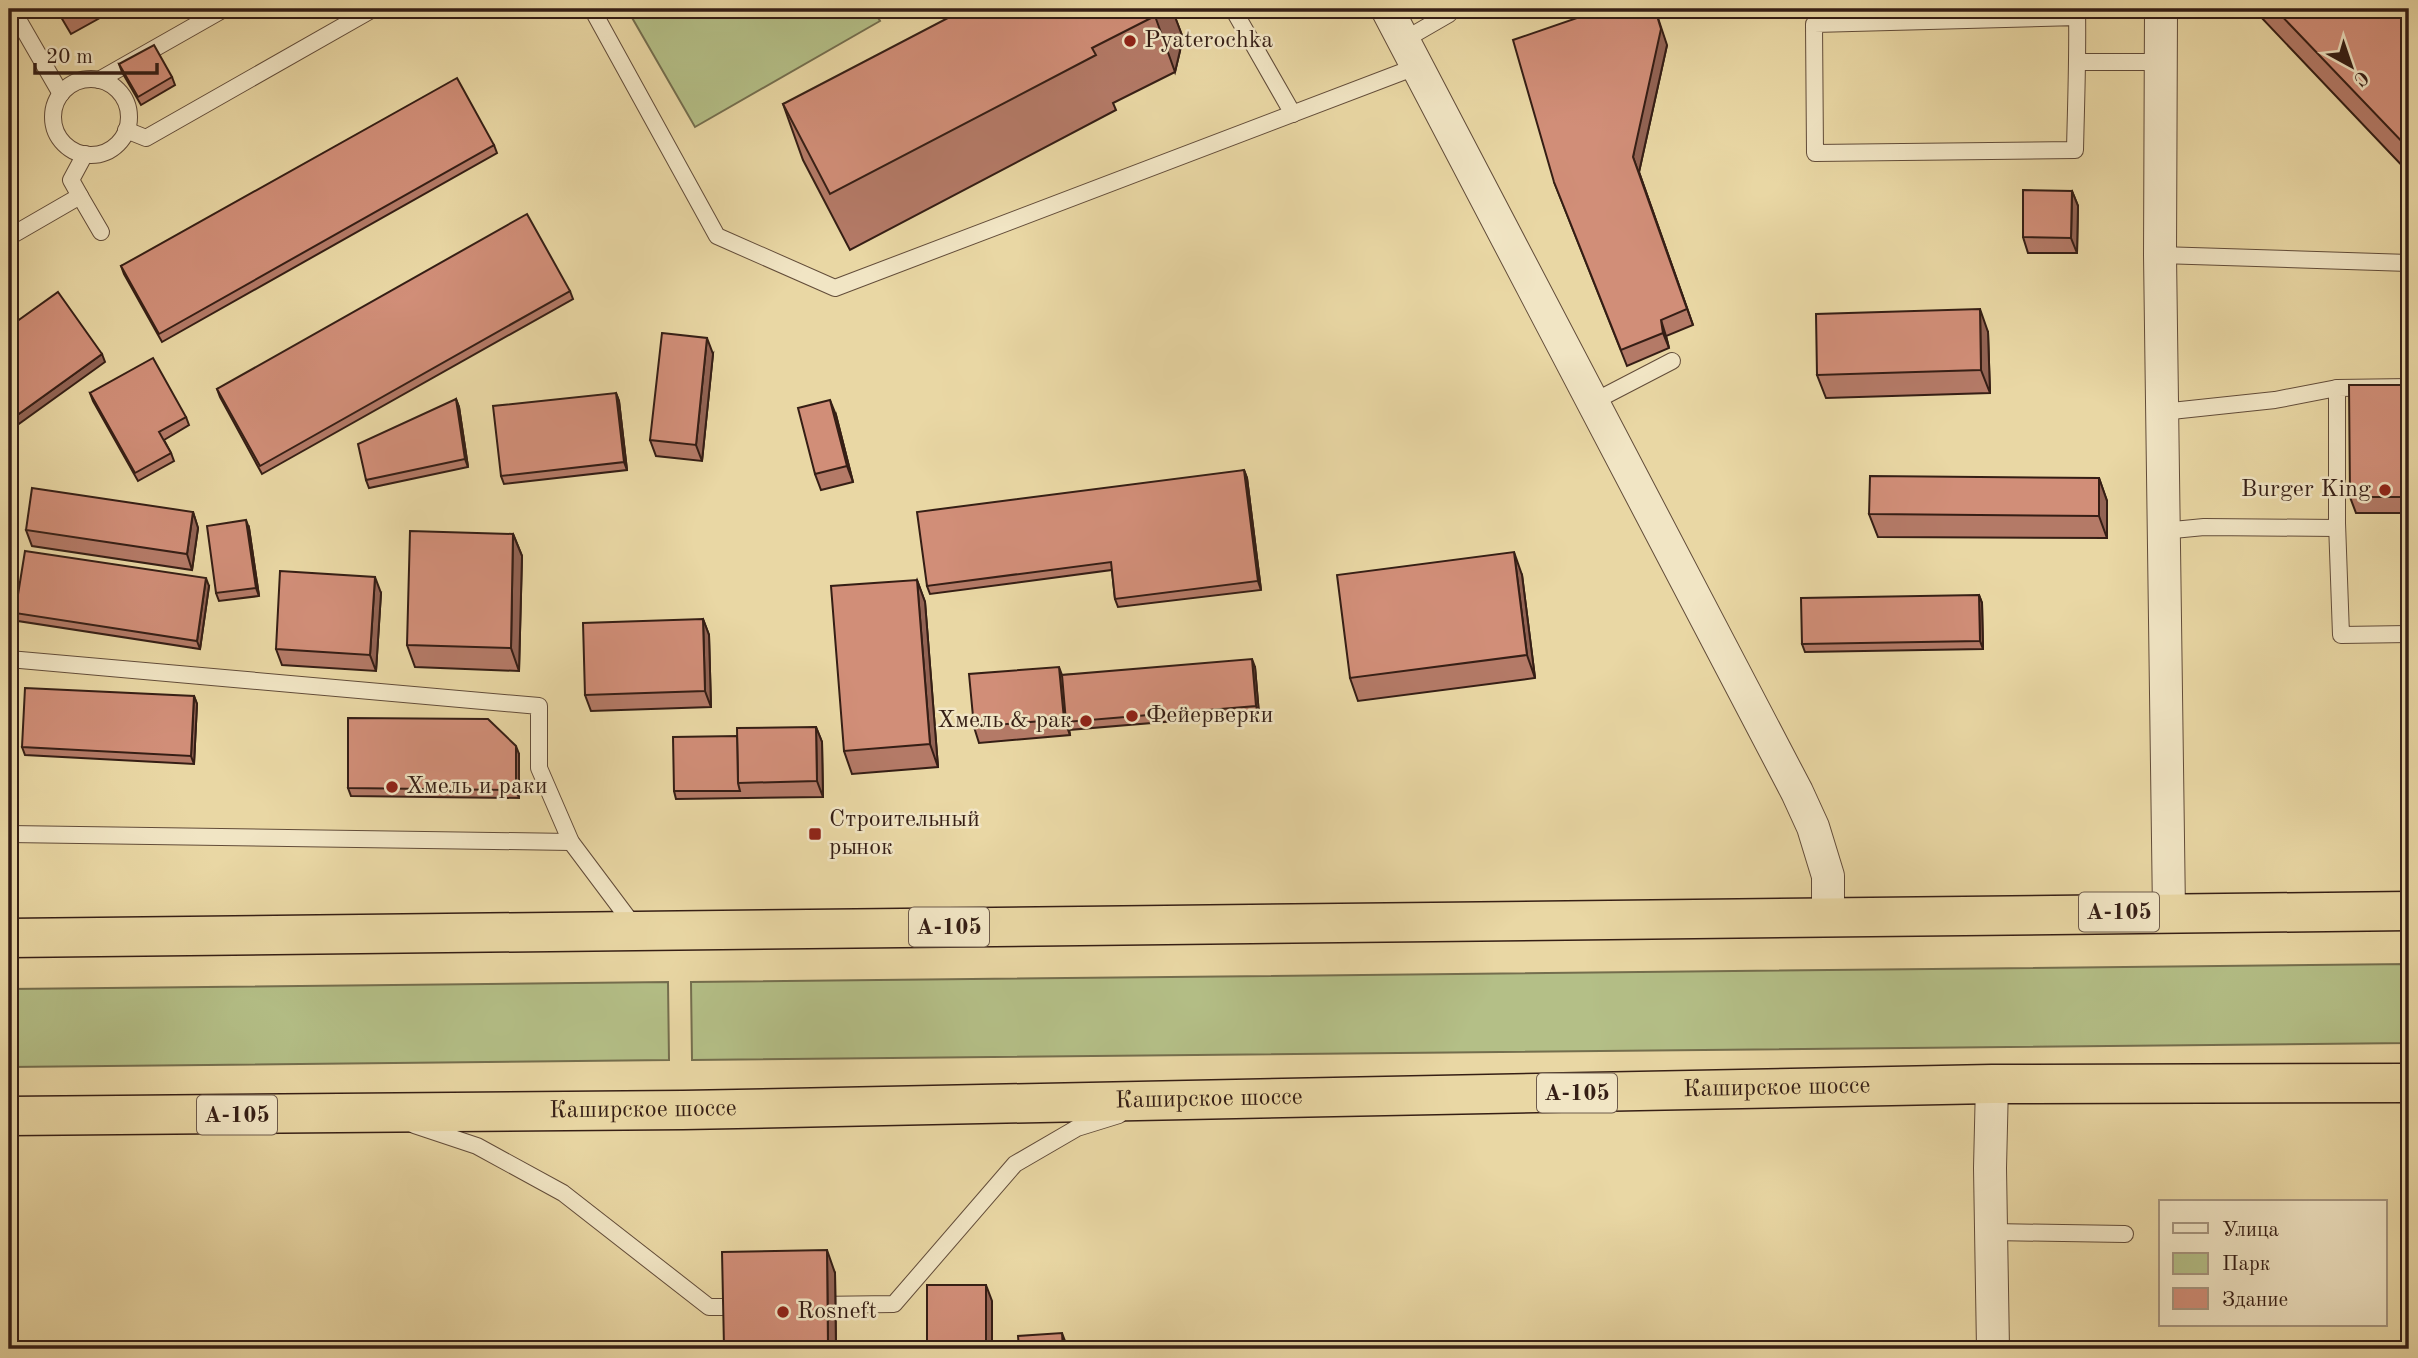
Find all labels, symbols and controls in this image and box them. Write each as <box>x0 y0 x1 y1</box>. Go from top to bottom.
place label: Pyaterochka <box>1144 29 1273 53</box>
scale bar <box>35 32 158 76</box>
north arrow <box>2316 32 2386 102</box>
marker: Pyaterochka <box>1122 33 1138 49</box>
text: 20 m <box>46 47 93 68</box>
text: С <box>2349 66 2371 88</box>
place label: Burger King <box>2241 478 2371 502</box>
marker: Burger King <box>2377 482 2393 498</box>
place label: Фейерверки <box>1146 704 1274 728</box>
marker: Фейерверки <box>1124 708 1140 724</box>
place label: Хмель & рак <box>937 709 1072 733</box>
marker: Хмель & рак <box>1078 713 1094 729</box>
place label: Хмель и раки <box>406 775 548 799</box>
marker: Хмель и раки <box>384 779 400 795</box>
place label: Строительный рынок <box>829 808 980 860</box>
marker: Строительный рынок <box>807 826 823 842</box>
road number: А-105 <box>2079 892 2159 931</box>
road number: А-105 <box>909 908 989 946</box>
road number: А-105 <box>1537 1074 1617 1112</box>
street label: Каширское шоссе <box>1683 1074 1871 1102</box>
street label: Каширское шоссе <box>1115 1086 1303 1113</box>
road number: А-105 <box>197 1096 277 1134</box>
street label: Каширское шоссе <box>549 1097 737 1123</box>
legend <box>2159 1200 2386 1326</box>
text: Улица <box>2222 1220 2279 1241</box>
text: Парк <box>2222 1254 2271 1275</box>
text: Здание <box>2222 1290 2288 1311</box>
place label: Rosneft <box>797 1300 877 1324</box>
marker: Rosneft <box>775 1304 791 1320</box>

